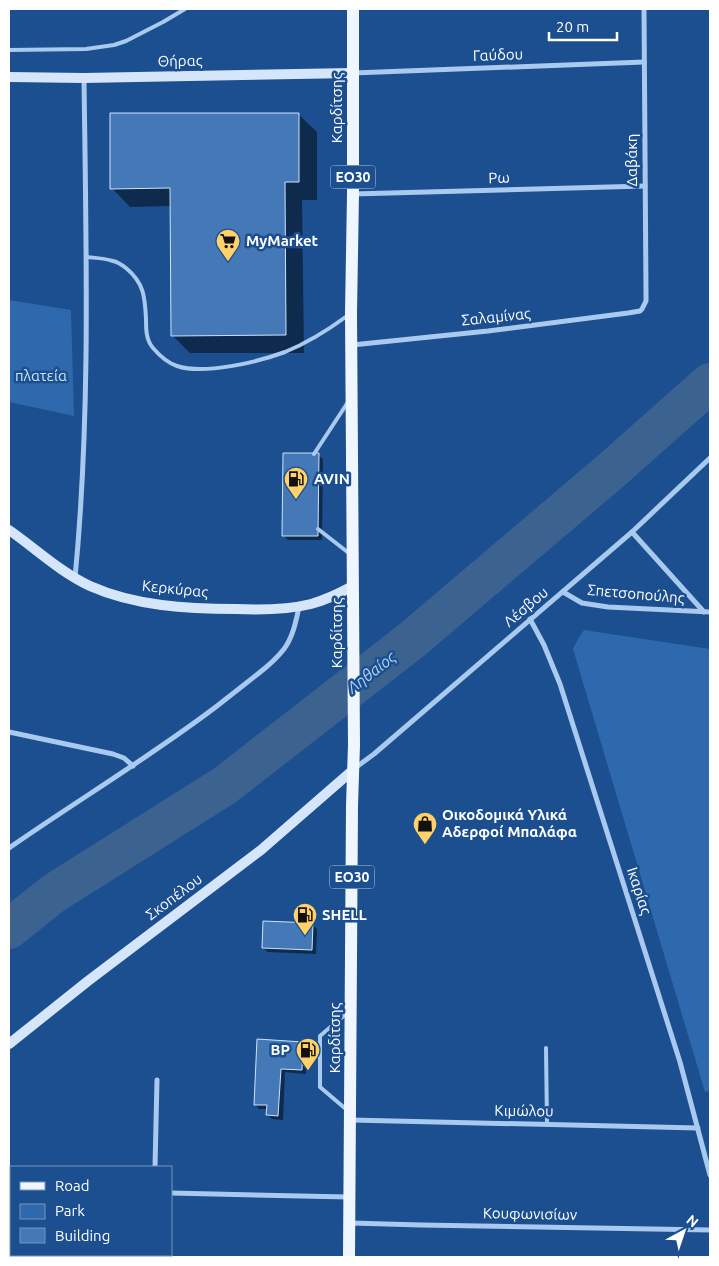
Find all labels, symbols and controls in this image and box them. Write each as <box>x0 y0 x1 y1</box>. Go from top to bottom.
scale bar <box>549 10 616 42</box>
text: 20 m <box>556 18 589 35</box>
street label: Γαύδου <box>472 45 524 64</box>
street label: Θήρας <box>157 52 203 69</box>
street label: Καρδίτσης <box>328 73 345 143</box>
street label: Δαβάκη <box>623 134 640 186</box>
road number: ΕΟ30 <box>330 166 376 188</box>
street label: Ρω <box>488 169 510 186</box>
supermarket icon: MyMarket <box>215 228 241 262</box>
place label: MyMarket <box>246 232 319 249</box>
street label: Σαλαμίνας <box>460 304 532 329</box>
park label: πλατεία <box>15 367 67 384</box>
fuel station icon: AVIN <box>283 466 309 500</box>
place label: AVIN <box>314 470 350 487</box>
street label: Κερκύρας <box>141 577 209 600</box>
street label: Σπετσοπούλης <box>587 581 686 606</box>
street label: Λέσβου <box>500 583 551 630</box>
street label: Καρδίτσης <box>328 598 345 668</box>
water label: Ληθαίος <box>342 647 400 698</box>
place label: Οικοδομικά Υλικά Αδερφοί Μπαλάφα <box>442 806 577 840</box>
shop icon: Οικοδομικά Υλικά Αδερφοί Μπαλάφα <box>412 811 438 845</box>
street label: Ικαρίας <box>624 865 655 917</box>
road number: ΕΟ30 <box>330 866 374 889</box>
street label: Σκοπέλου <box>142 870 205 923</box>
fuel station icon: SHELL <box>292 902 318 936</box>
place label: SHELL <box>322 906 367 923</box>
street label: Καρδίτσης <box>326 1003 343 1073</box>
fuel station icon: BP <box>295 1037 321 1071</box>
place label: BP <box>271 1041 290 1058</box>
street label: Κιμώλου <box>494 1101 554 1120</box>
legend <box>10 1166 172 1256</box>
text: Road <box>55 1177 90 1194</box>
text: Park <box>55 1202 85 1219</box>
street label: Κουφωνισίων <box>483 1204 577 1223</box>
north arrow <box>659 1206 709 1256</box>
text: N <box>683 1212 702 1231</box>
text: Building <box>55 1227 110 1244</box>

